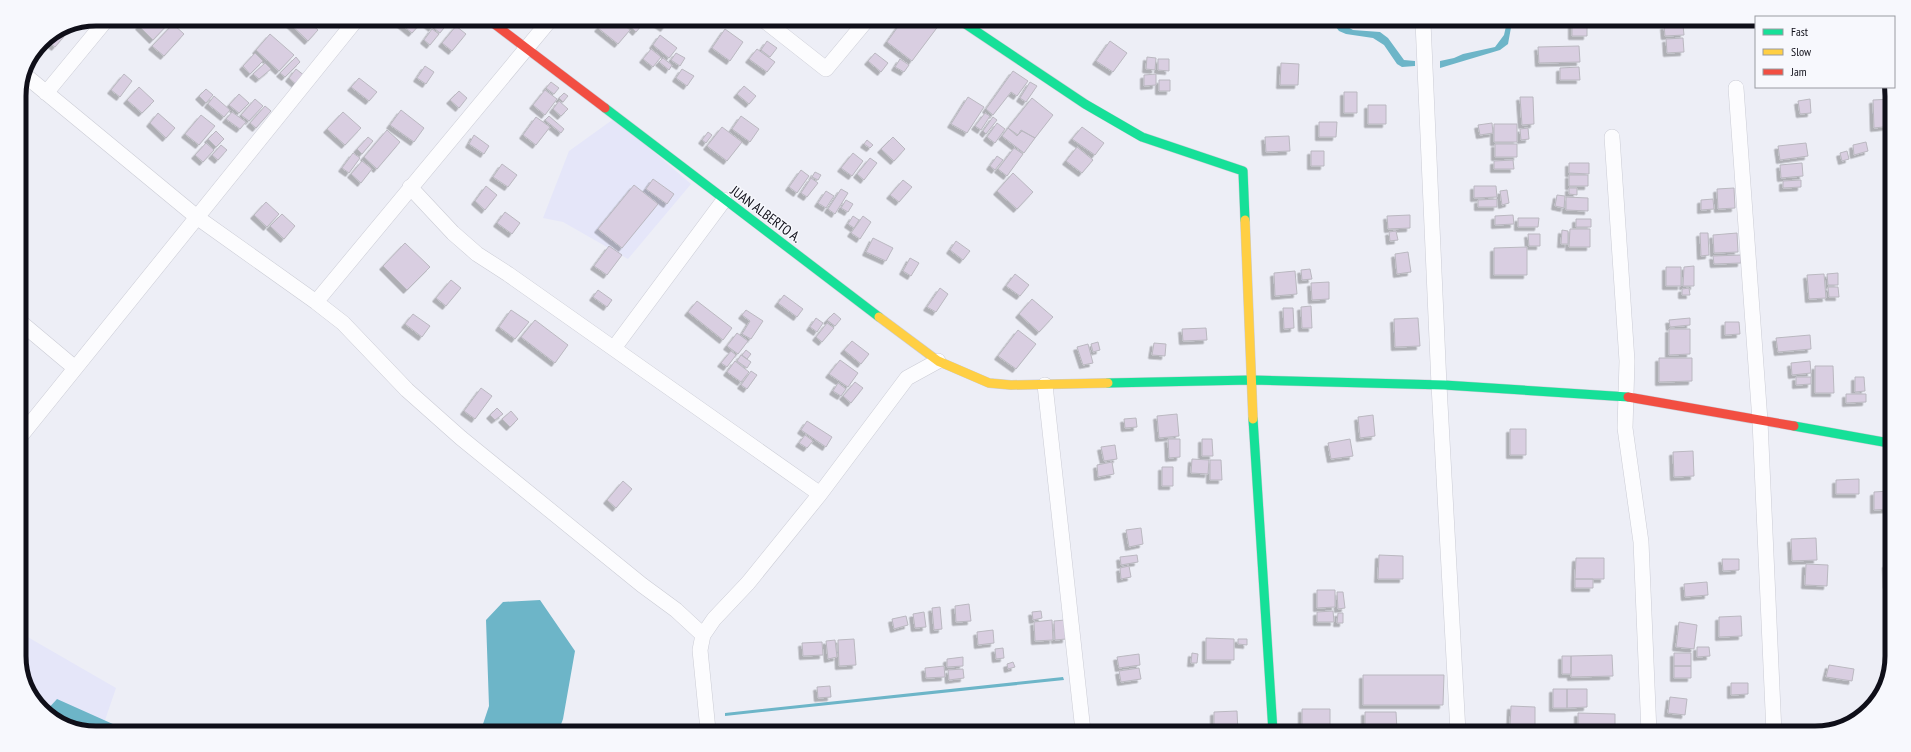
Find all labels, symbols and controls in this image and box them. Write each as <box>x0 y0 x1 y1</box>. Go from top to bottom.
legend <box>1755 16 1895 88</box>
text: Fast <box>1791 24 1809 39</box>
text: Slow <box>1791 44 1812 59</box>
text: Jam <box>1790 64 1807 79</box>
street label: JUAN ALBERTO A. <box>726 181 805 246</box>

